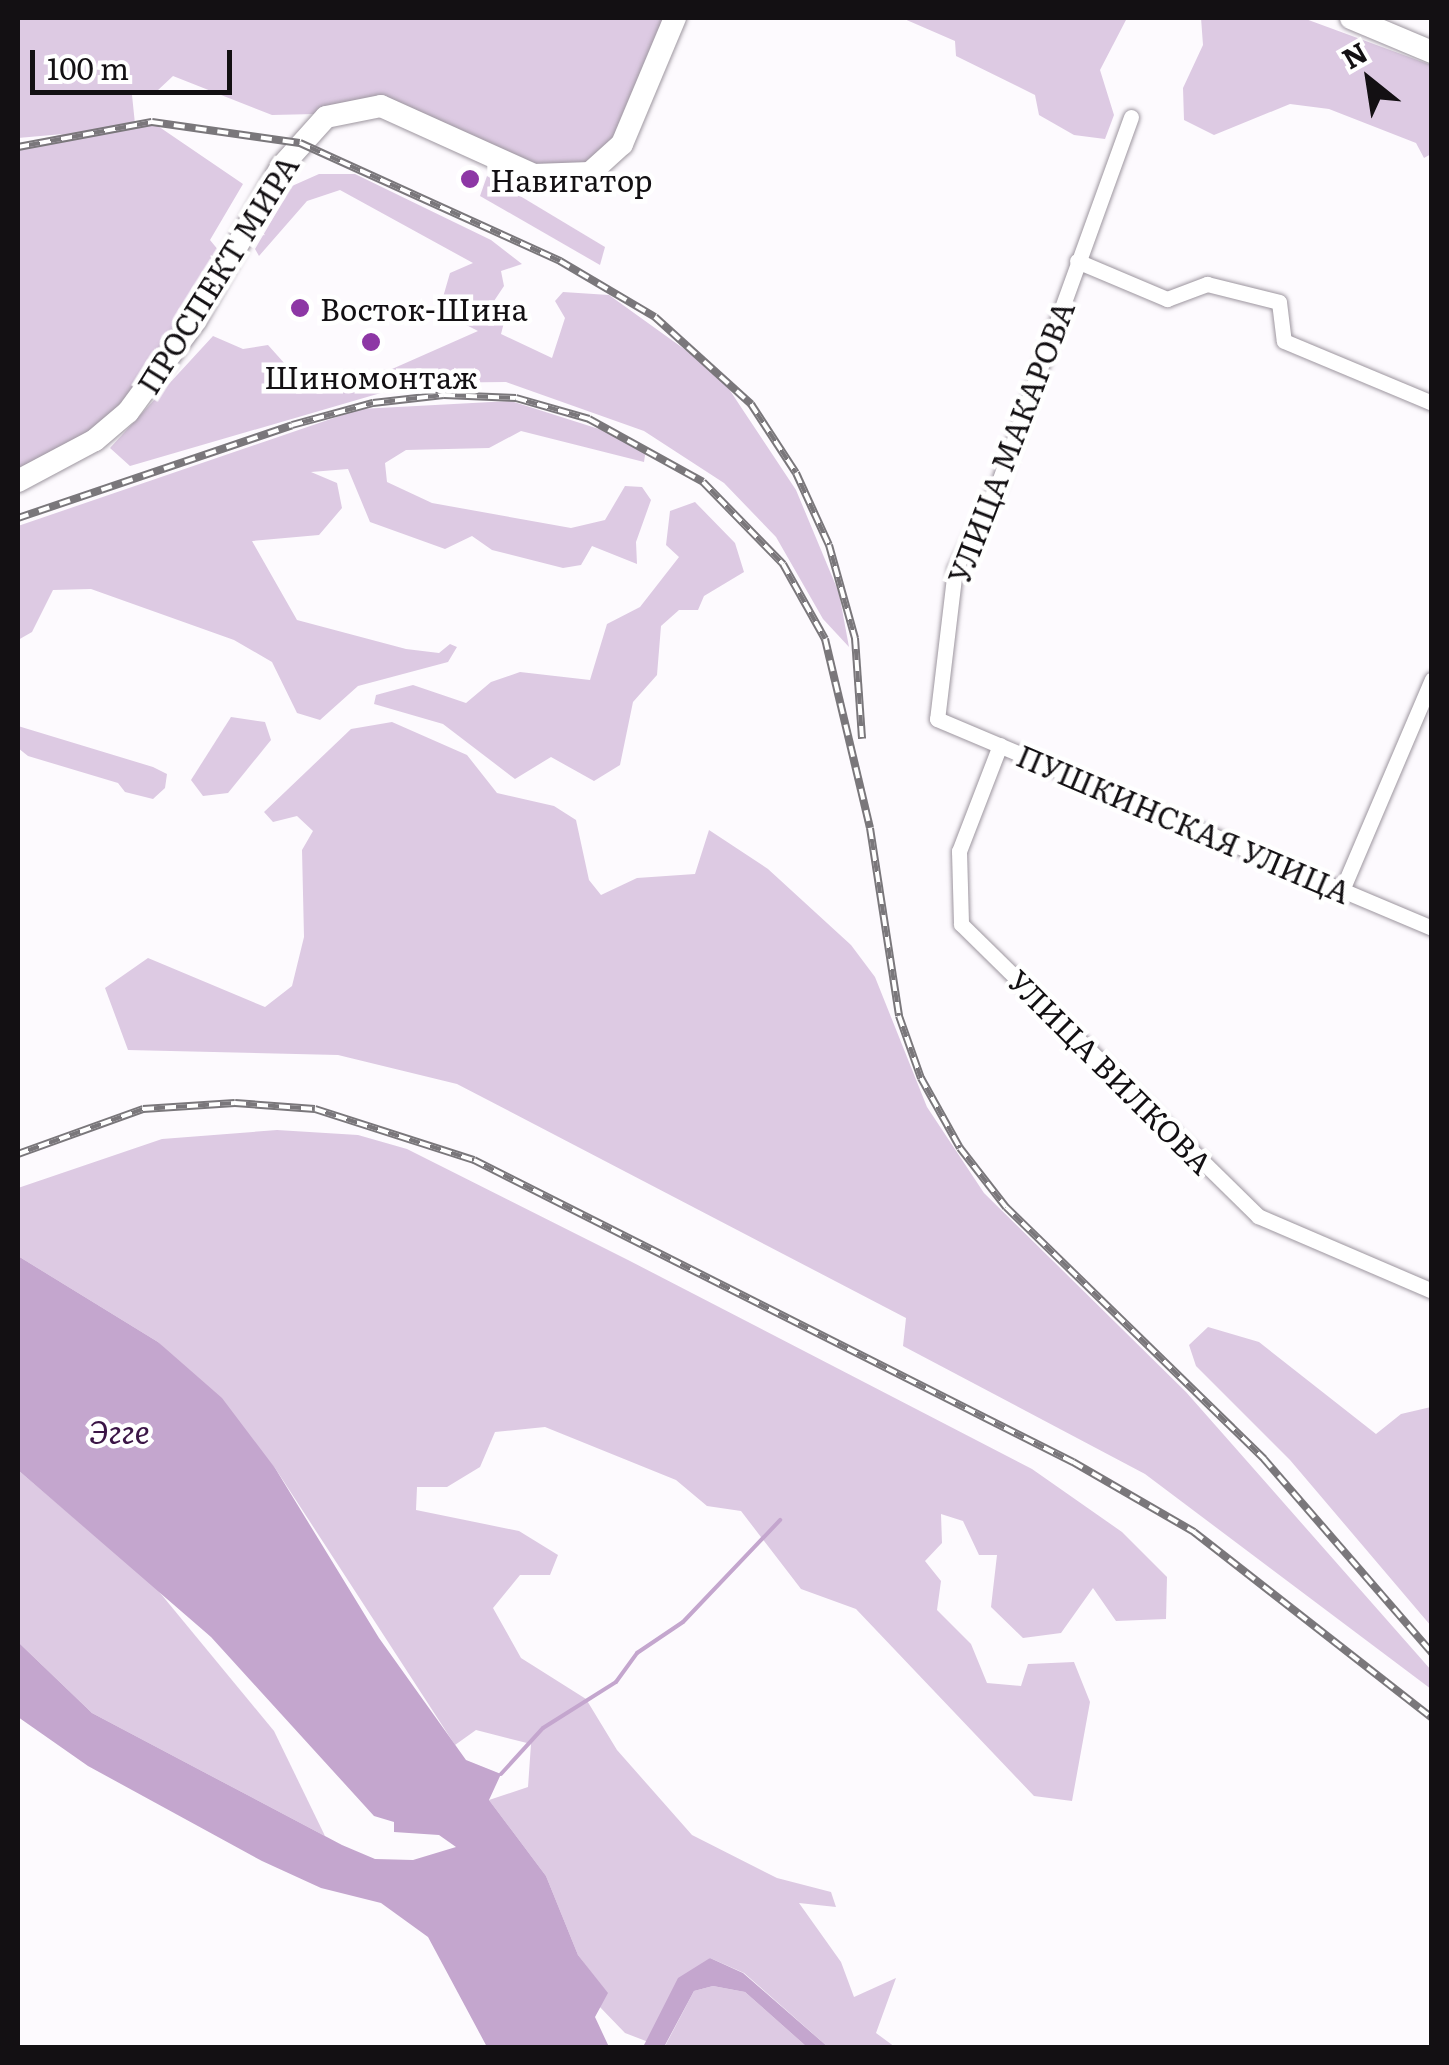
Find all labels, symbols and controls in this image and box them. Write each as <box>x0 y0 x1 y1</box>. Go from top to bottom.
scale bar <box>35 30 238 92</box>
north arrow <box>1319 30 1419 130</box>
text: N <box>1333 30 1375 78</box>
text: 100 m <box>47 45 129 89</box>
street label: ПРОСПЕКТ МИРА <box>129 148 305 400</box>
place label: Навигатор <box>490 161 652 197</box>
marker: Навигатор <box>459 168 481 190</box>
place label: Восток-Шина <box>320 290 528 326</box>
street label: УЛИЦА МАКАРОВА <box>940 296 1080 588</box>
marker: Восток-Шина <box>289 297 311 319</box>
marker: Шиномонтаж <box>360 331 382 353</box>
place label: Шиномонтаж <box>264 358 478 394</box>
street label: ПУШКИНСКАЯ УЛИЦА <box>1012 736 1356 910</box>
street label: УЛИЦА ВИЛКОВА <box>1001 961 1221 1181</box>
water label: Эгге <box>88 1411 150 1449</box>

